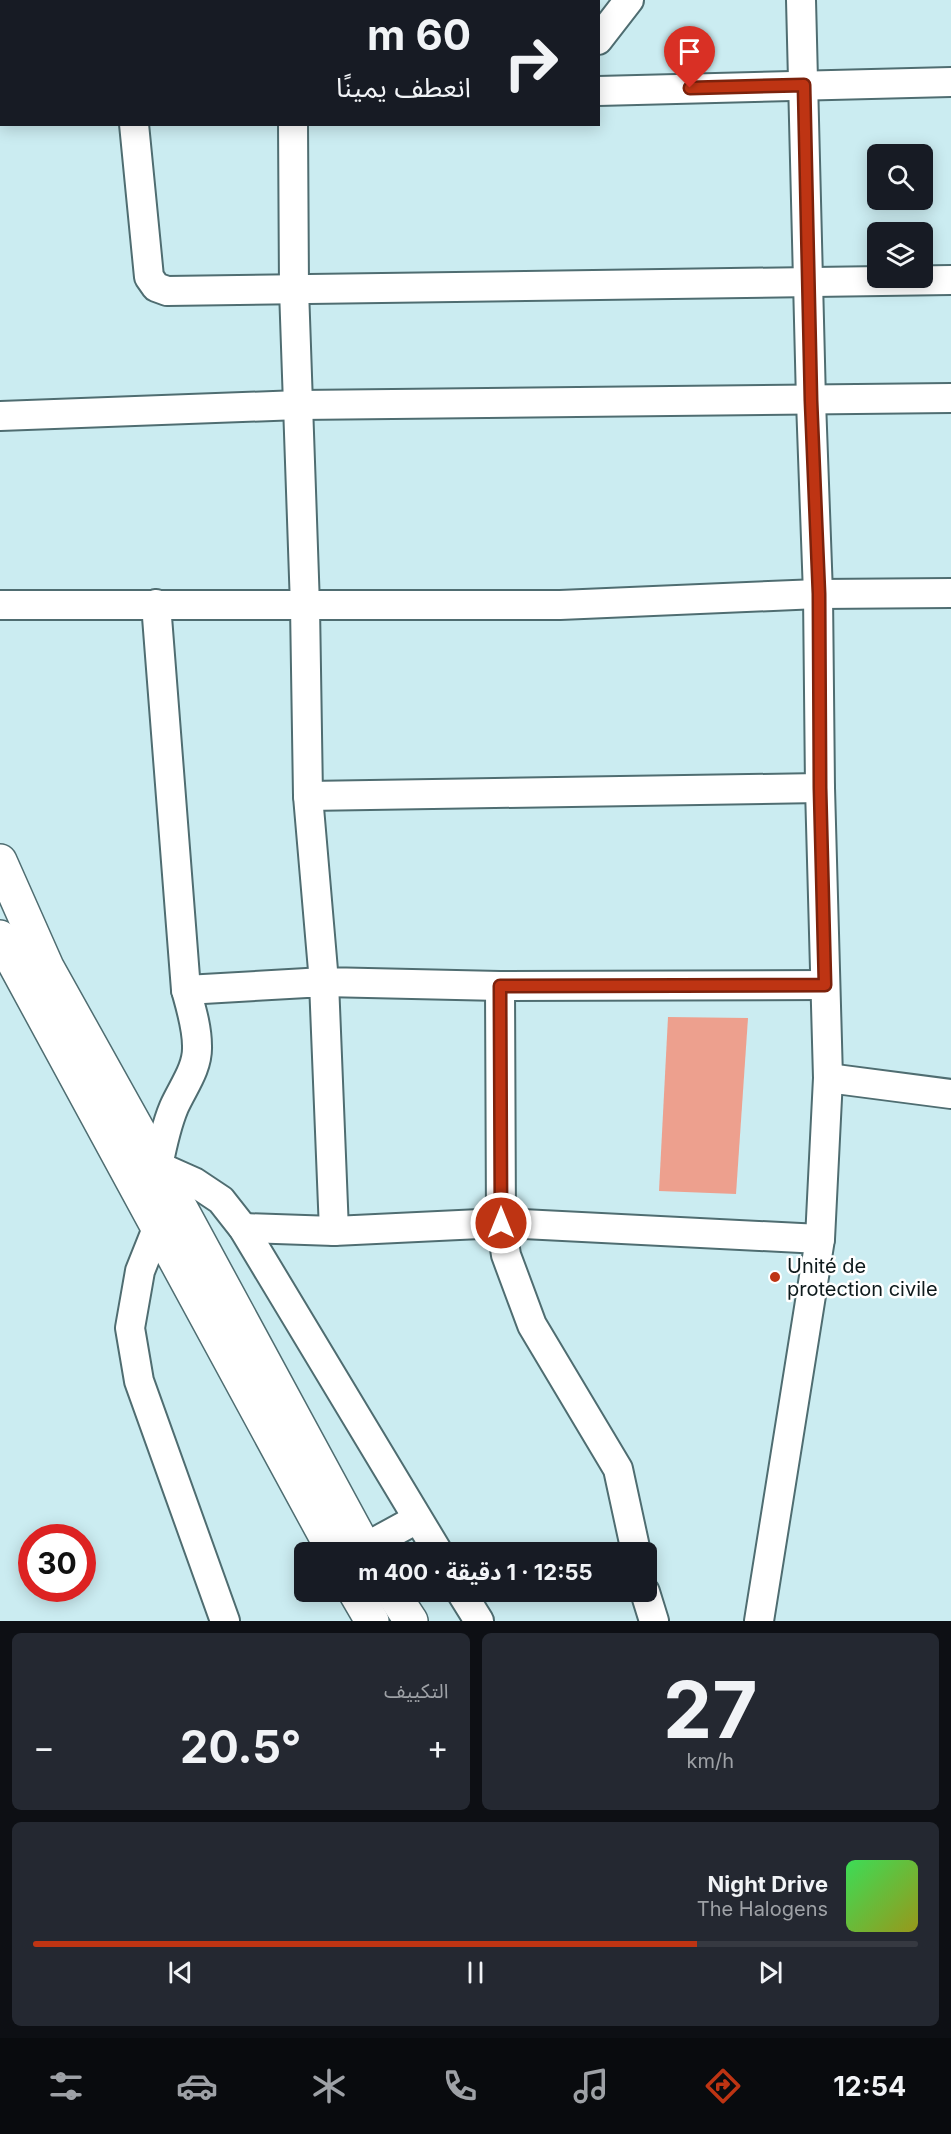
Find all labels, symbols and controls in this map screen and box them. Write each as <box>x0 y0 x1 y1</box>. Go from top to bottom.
text: 60 m <box>367 9 471 60</box>
icon: right <box>492 24 570 102</box>
pin <box>664 26 715 88</box>
icon: arrive <box>673 35 706 68</box>
text: انعطف يمينًا <box>336 71 471 104</box>
map controls <box>867 144 933 288</box>
button: search <box>867 144 933 210</box>
button: layers <box>867 222 933 288</box>
position arrow <box>469 1191 533 1255</box>
place label: Unité de protection civile <box>787 1254 938 1301</box>
marker: Unité de protection civile <box>768 1270 782 1284</box>
speed limit sign: 30 <box>18 1524 96 1602</box>
text: 12:55 · 1 دقيقة · 400 m <box>358 1559 593 1585</box>
text: 27 <box>663 1662 758 1757</box>
text: التكييف <box>384 1679 449 1703</box>
text: 20.5° <box>180 1719 301 1774</box>
text: − <box>33 1727 55 1767</box>
text: + <box>427 1727 449 1767</box>
text: km/h <box>686 1749 734 1773</box>
text: Night Drive <box>708 1871 828 1897</box>
text: The Halogens <box>697 1897 828 1921</box>
icon: previous <box>164 1956 197 1989</box>
icon: pause <box>459 1956 492 1989</box>
icon: next <box>754 1956 787 1989</box>
icon: filters <box>45 2065 87 2107</box>
icon: car <box>176 2065 218 2107</box>
icon: climate <box>308 2065 350 2107</box>
icon: phone <box>439 2065 481 2107</box>
icon: music <box>570 2065 612 2107</box>
icon: directions <box>702 2065 744 2107</box>
text: 12:54 <box>833 2070 906 2103</box>

